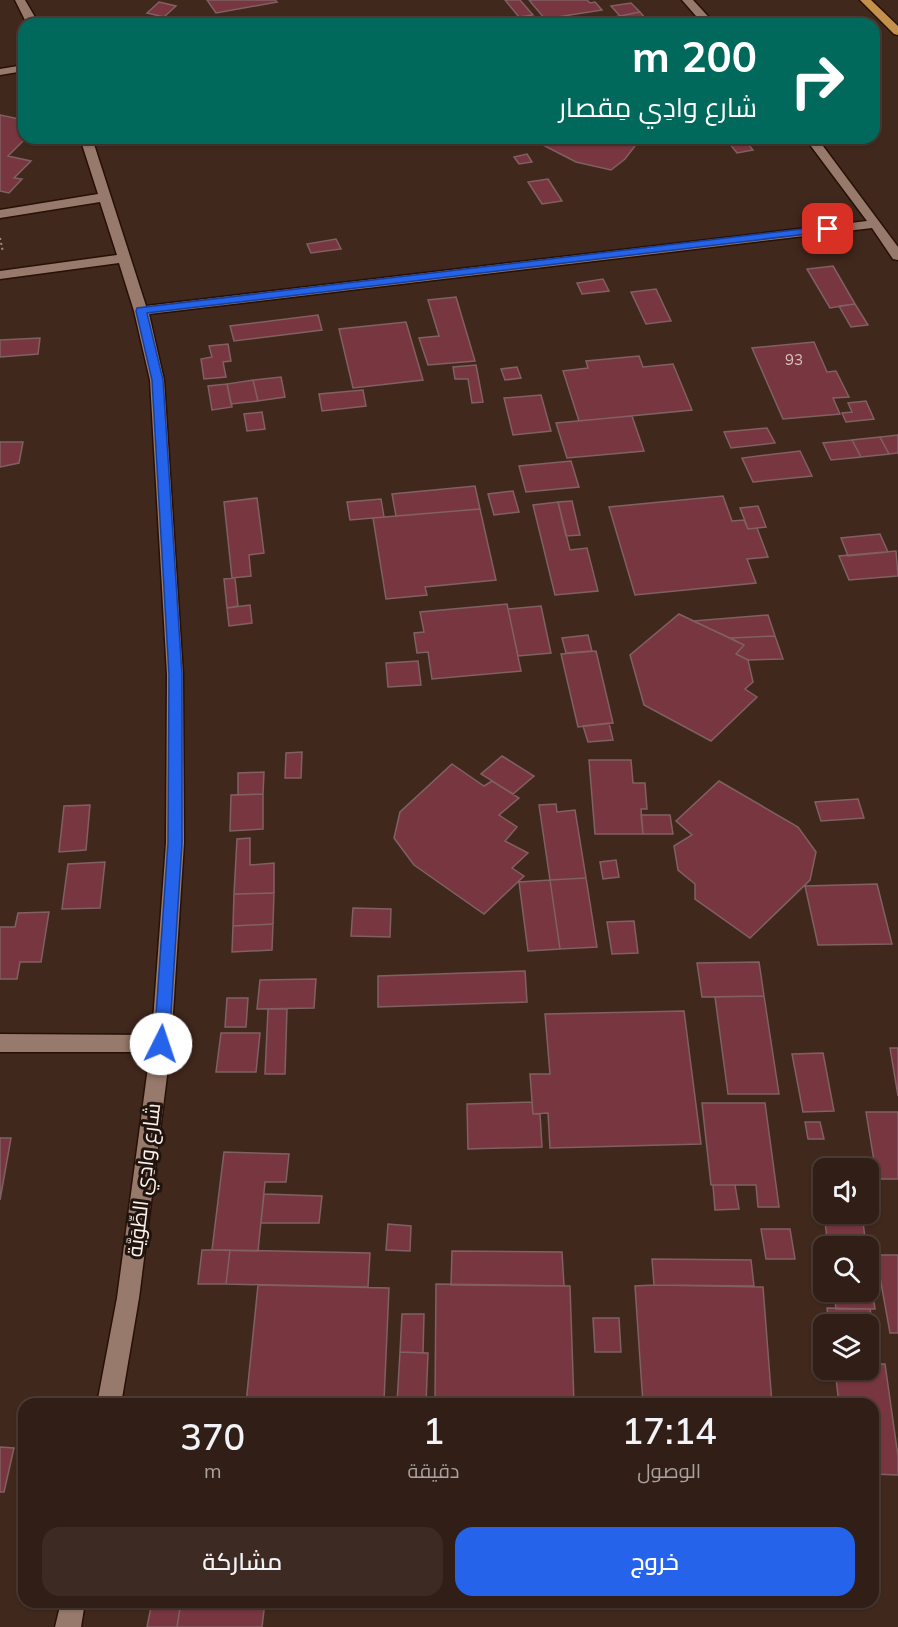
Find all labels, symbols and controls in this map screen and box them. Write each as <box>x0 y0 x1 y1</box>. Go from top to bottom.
text: 200 m <box>632 30 757 83</box>
icon: right <box>778 42 856 120</box>
text: شارع وادِي مِقصار <box>559 90 757 124</box>
pin <box>802 203 853 254</box>
icon: arrive <box>811 212 844 245</box>
house number: 93 <box>785 350 803 369</box>
position arrow <box>129 1012 193 1076</box>
street label: شارع وادِي الطِّوَيَّة <box>121 1102 169 1259</box>
map controls <box>813 1158 879 1380</box>
button: sound <box>813 1158 879 1224</box>
button: search <box>813 1236 879 1302</box>
button: layers <box>813 1314 879 1380</box>
text: 1 <box>423 1408 444 1453</box>
text: 17:14 <box>622 1408 717 1453</box>
text: 370 <box>180 1414 245 1459</box>
text: m <box>204 1458 222 1483</box>
text: دقيقة <box>407 1458 459 1483</box>
text: الوصول <box>637 1458 701 1483</box>
button: مشاركة <box>42 1527 443 1596</box>
button: خروج <box>455 1527 855 1596</box>

